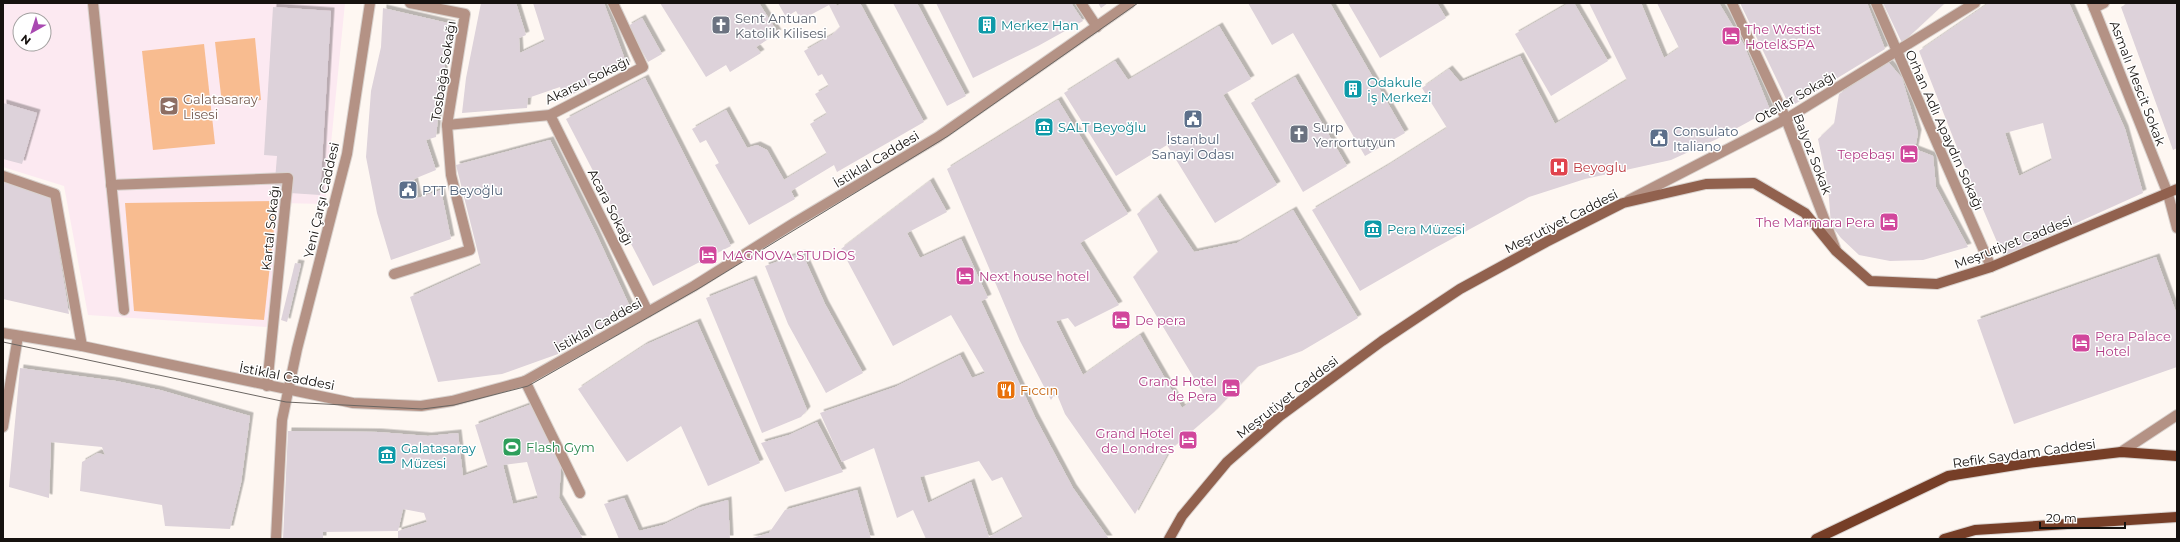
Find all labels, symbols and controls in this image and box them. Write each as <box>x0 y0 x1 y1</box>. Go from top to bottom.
place label: Sent Antuan Katolik Kilisesi <box>735 10 827 41</box>
north arrow <box>12 12 52 52</box>
church icon: Sent Antuan Katolik Kilisesi <box>710 14 732 36</box>
building icon: Merkez Han <box>976 14 998 36</box>
place label: Merkez Han <box>1001 17 1079 33</box>
street label: Asmalı Mescit Sokak <box>2107 18 2169 148</box>
street label: Tosbağa Sokağı <box>427 20 459 122</box>
place label: The Westist Hotel&SPA <box>1745 21 1821 52</box>
hotel icon: The Westist Hotel&SPA <box>1720 25 1742 47</box>
text: N <box>18 32 34 48</box>
street label: Orhan Adlı Apaydın Sokağı <box>1902 47 1988 213</box>
street label: Akarsu Sokağı <box>542 53 632 107</box>
street label: Oteller Sokağı <box>1752 67 1838 127</box>
place label: Odakule İş Merkezi <box>1367 74 1431 105</box>
building icon: Odakule İş Merkezi <box>1342 78 1364 100</box>
place label: Galatasaray Lisesi <box>183 91 259 122</box>
school or university icon: Galatasaray Lisesi <box>158 95 180 117</box>
public building icon: İstanbul Sanayi Odası <box>1182 108 1204 130</box>
street label: Balyoz Sokak <box>1790 111 1836 197</box>
museum icon: SALT Beyoğlu <box>1033 116 1055 138</box>
place label: SALT Beyoğlu <box>1058 119 1147 135</box>
place label: Surp Yerrortutyun <box>1313 119 1395 150</box>
church icon: Surp Yerrortutyun <box>1288 123 1310 145</box>
place label: Consulato Italiano <box>1673 123 1738 154</box>
street label: İstiklal Caddesi <box>830 127 922 191</box>
public building icon: Consulato Italiano <box>1648 127 1670 149</box>
place label: İstanbul Sanayi Odası <box>1151 131 1235 162</box>
street label: Yeni Çarşı Caddesi <box>300 141 342 259</box>
hotel icon: Tepebaşı <box>1898 143 1920 165</box>
place label: Tepebaşı <box>1837 146 1895 162</box>
hospital icon: Beyoglu <box>1548 156 1570 178</box>
place label: Beyoglu <box>1573 159 1627 175</box>
street label: Acara Sokağı <box>585 166 637 248</box>
public building icon: PTT Beyoğlu <box>397 179 419 201</box>
place label: PTT Beyoğlu <box>422 182 503 198</box>
street label: Kartal Sokağı <box>258 185 282 271</box>
street label: Meşrutiyet Caddesi <box>1502 186 1620 256</box>
hotel icon: The Marmara Pera <box>1878 211 1900 233</box>
street label: Meşrutiyet Caddesi <box>1952 212 2074 272</box>
place label: The Marmara Pera <box>1756 214 1875 230</box>
museum icon: Pera Müzesi <box>1362 218 1384 240</box>
place label: Pera Müzesi <box>1387 221 1465 237</box>
hotel icon: MAGNOVA STUDİOS <box>697 244 719 266</box>
place label: MAGNOVA STUDİOS <box>722 247 855 263</box>
hotel icon: Next house hotel <box>954 265 976 287</box>
place label: Next house hotel <box>979 268 1089 284</box>
street label: İstiklal Caddesi <box>552 294 644 356</box>
hotel icon: De pera <box>1110 309 1132 331</box>
place label: De pera <box>1135 312 1186 328</box>
place label: Pera Palace Hotel <box>2095 328 2171 359</box>
hotel icon: Pera Palace Hotel <box>2070 332 2092 354</box>
street label: Meşrutiyet Caddesi <box>1233 352 1341 442</box>
street label: İstiklal Caddesi <box>238 359 336 393</box>
place label: Grand Hotel de Pera <box>1138 373 1217 404</box>
hotel icon: Grand Hotel de Pera <box>1220 377 1242 399</box>
restaurant icon: Fıccın <box>995 379 1017 401</box>
place label: Fıccın <box>1020 382 1058 398</box>
place label: Grand Hotel de Londres <box>1095 425 1174 456</box>
hotel icon: Grand Hotel de Londres <box>1177 429 1199 451</box>
street label: Refik Saydam Caddesi <box>1951 435 2097 471</box>
sports icon: Flash Gym <box>501 436 523 458</box>
place label: Flash Gym <box>526 439 595 455</box>
place label: Galatasaray Müzesi <box>401 440 477 471</box>
museum icon: Galatasaray Müzesi <box>376 444 398 466</box>
scale bar <box>2040 504 2125 530</box>
text: 20 m <box>2046 510 2077 525</box>

